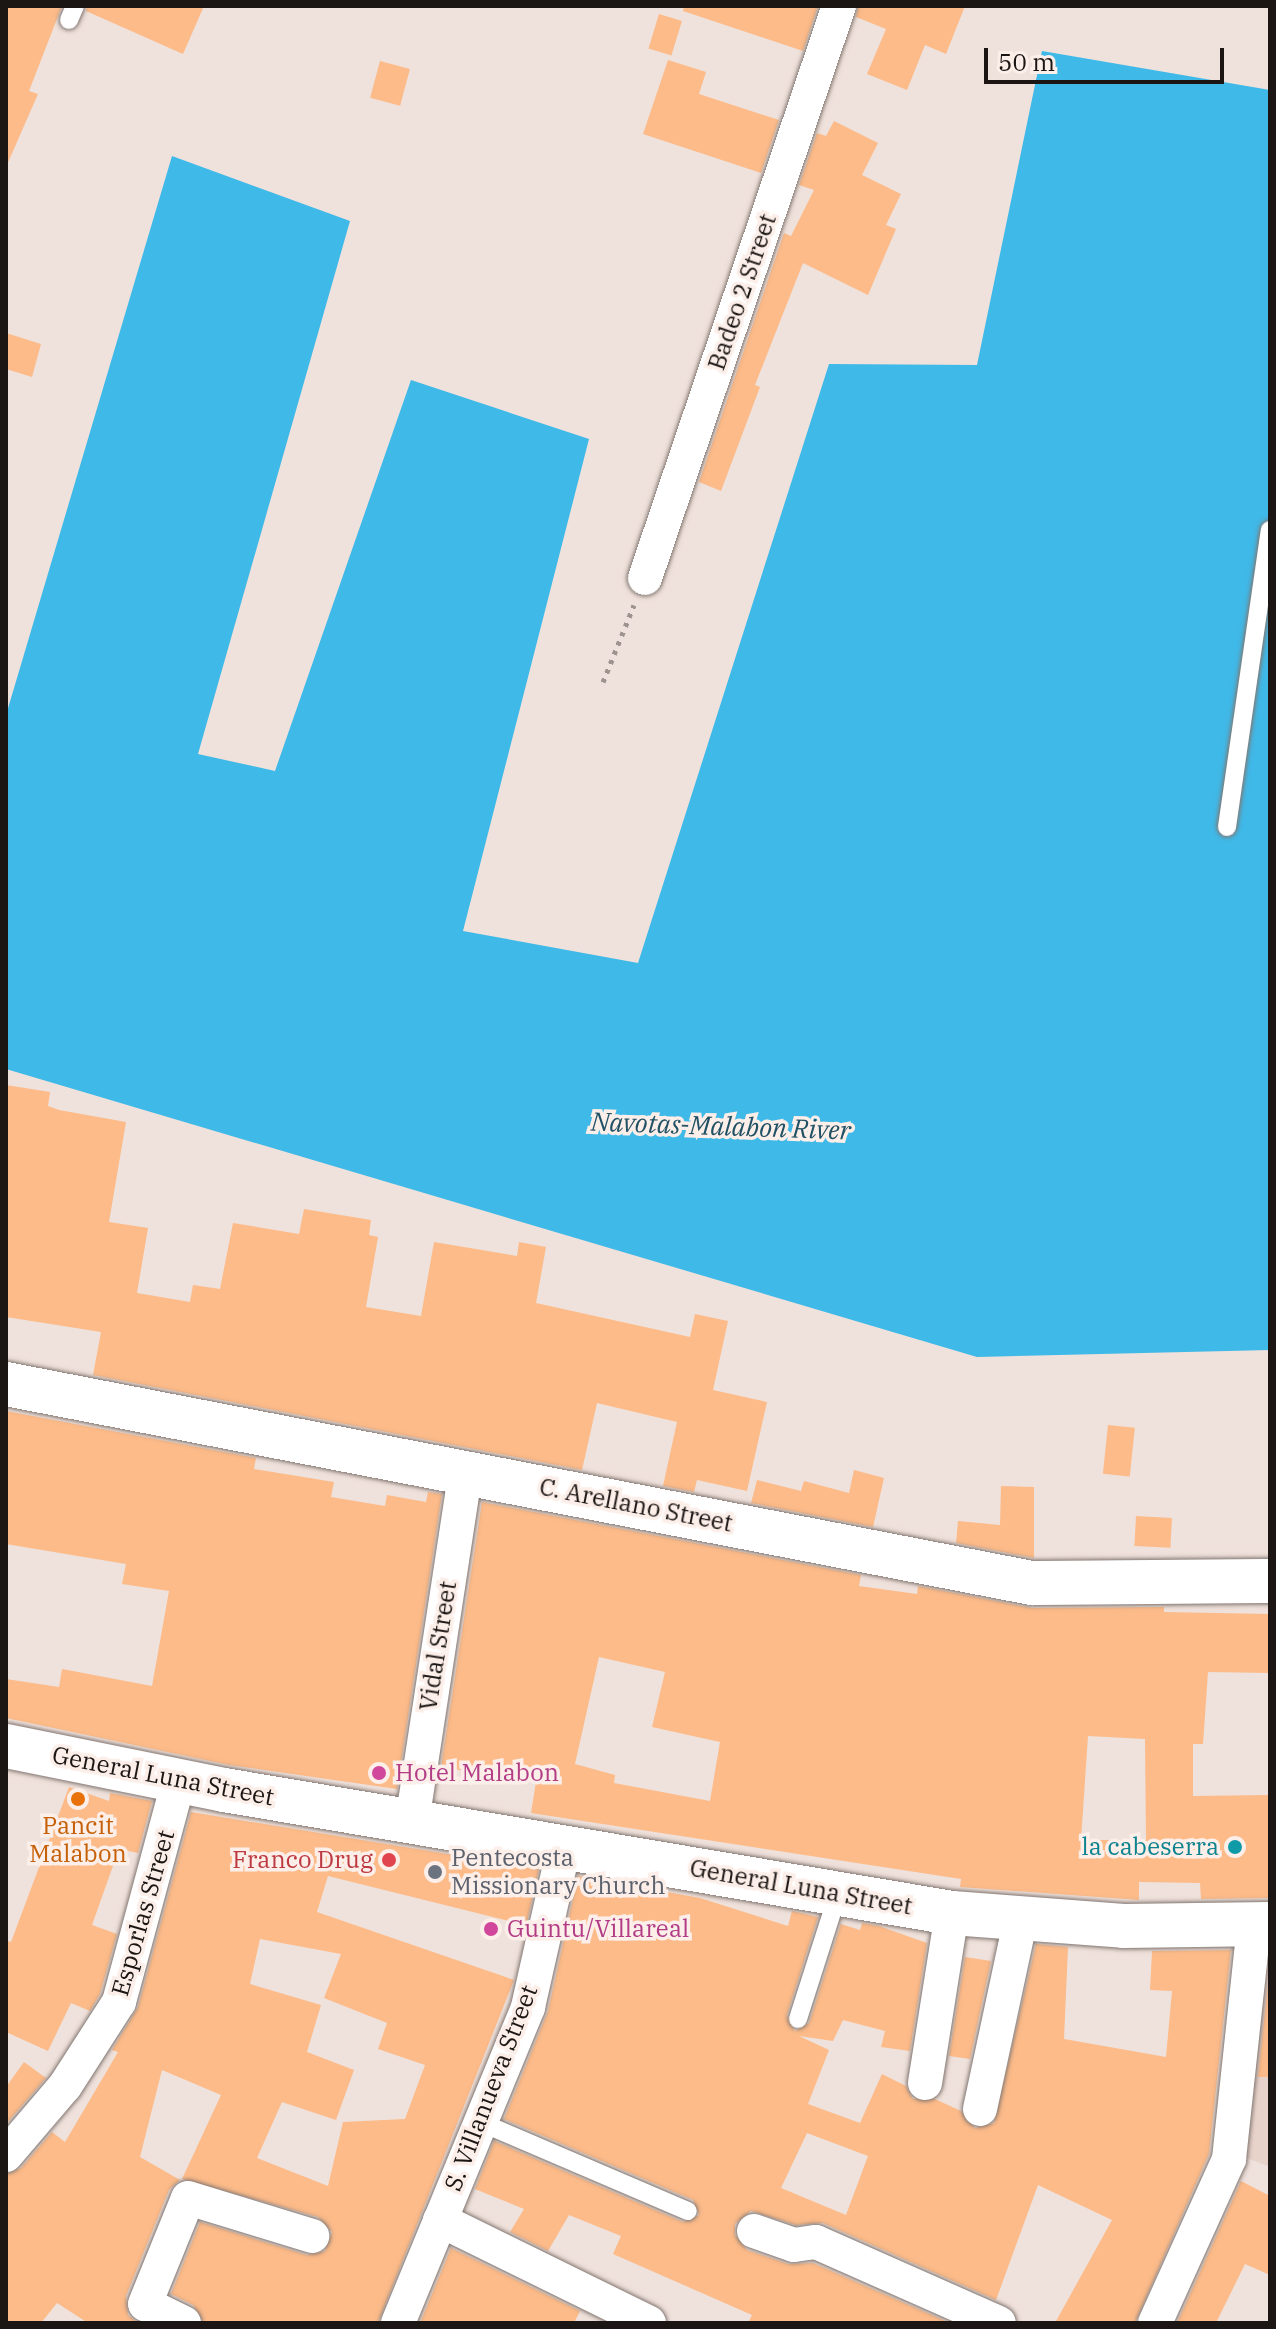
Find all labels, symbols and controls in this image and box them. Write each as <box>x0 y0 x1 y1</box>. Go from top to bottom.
scale bar <box>988 32 1228 82</box>
text: 50 m <box>998 46 1055 78</box>
street label: Badeo 2 Street <box>702 210 782 374</box>
water label: Navotas-Malabon River <box>591 1106 851 1146</box>
street label: C. Arellano Street <box>537 1472 735 1538</box>
street label: Vidal Street <box>414 1579 462 1713</box>
street label: General Luna Street <box>50 1740 276 1812</box>
place label: Hotel Malabon <box>395 1759 559 1787</box>
marker: Hotel Malabon <box>370 1764 388 1782</box>
marker: Pancit Malabon <box>69 1790 87 1808</box>
place label: Pancit Malabon <box>29 1812 127 1868</box>
street label: Esporlas Street <box>106 1827 180 1999</box>
place label: la cabeserra <box>1082 1833 1219 1861</box>
marker: la cabeserra <box>1226 1838 1244 1856</box>
place label: Pentecosta Missionary Church <box>451 1844 665 1900</box>
place label: Franco Drug <box>232 1846 373 1874</box>
marker: Franco Drug <box>380 1851 398 1869</box>
street label: General Luna Street <box>688 1853 914 1921</box>
marker: Pentecosta Missionary Church <box>426 1863 444 1881</box>
place label: Guintu/Villareal <box>507 1915 689 1943</box>
marker: Guintu/Villareal <box>482 1920 500 1938</box>
street label: S. Villanueva Street <box>438 1981 544 2195</box>

